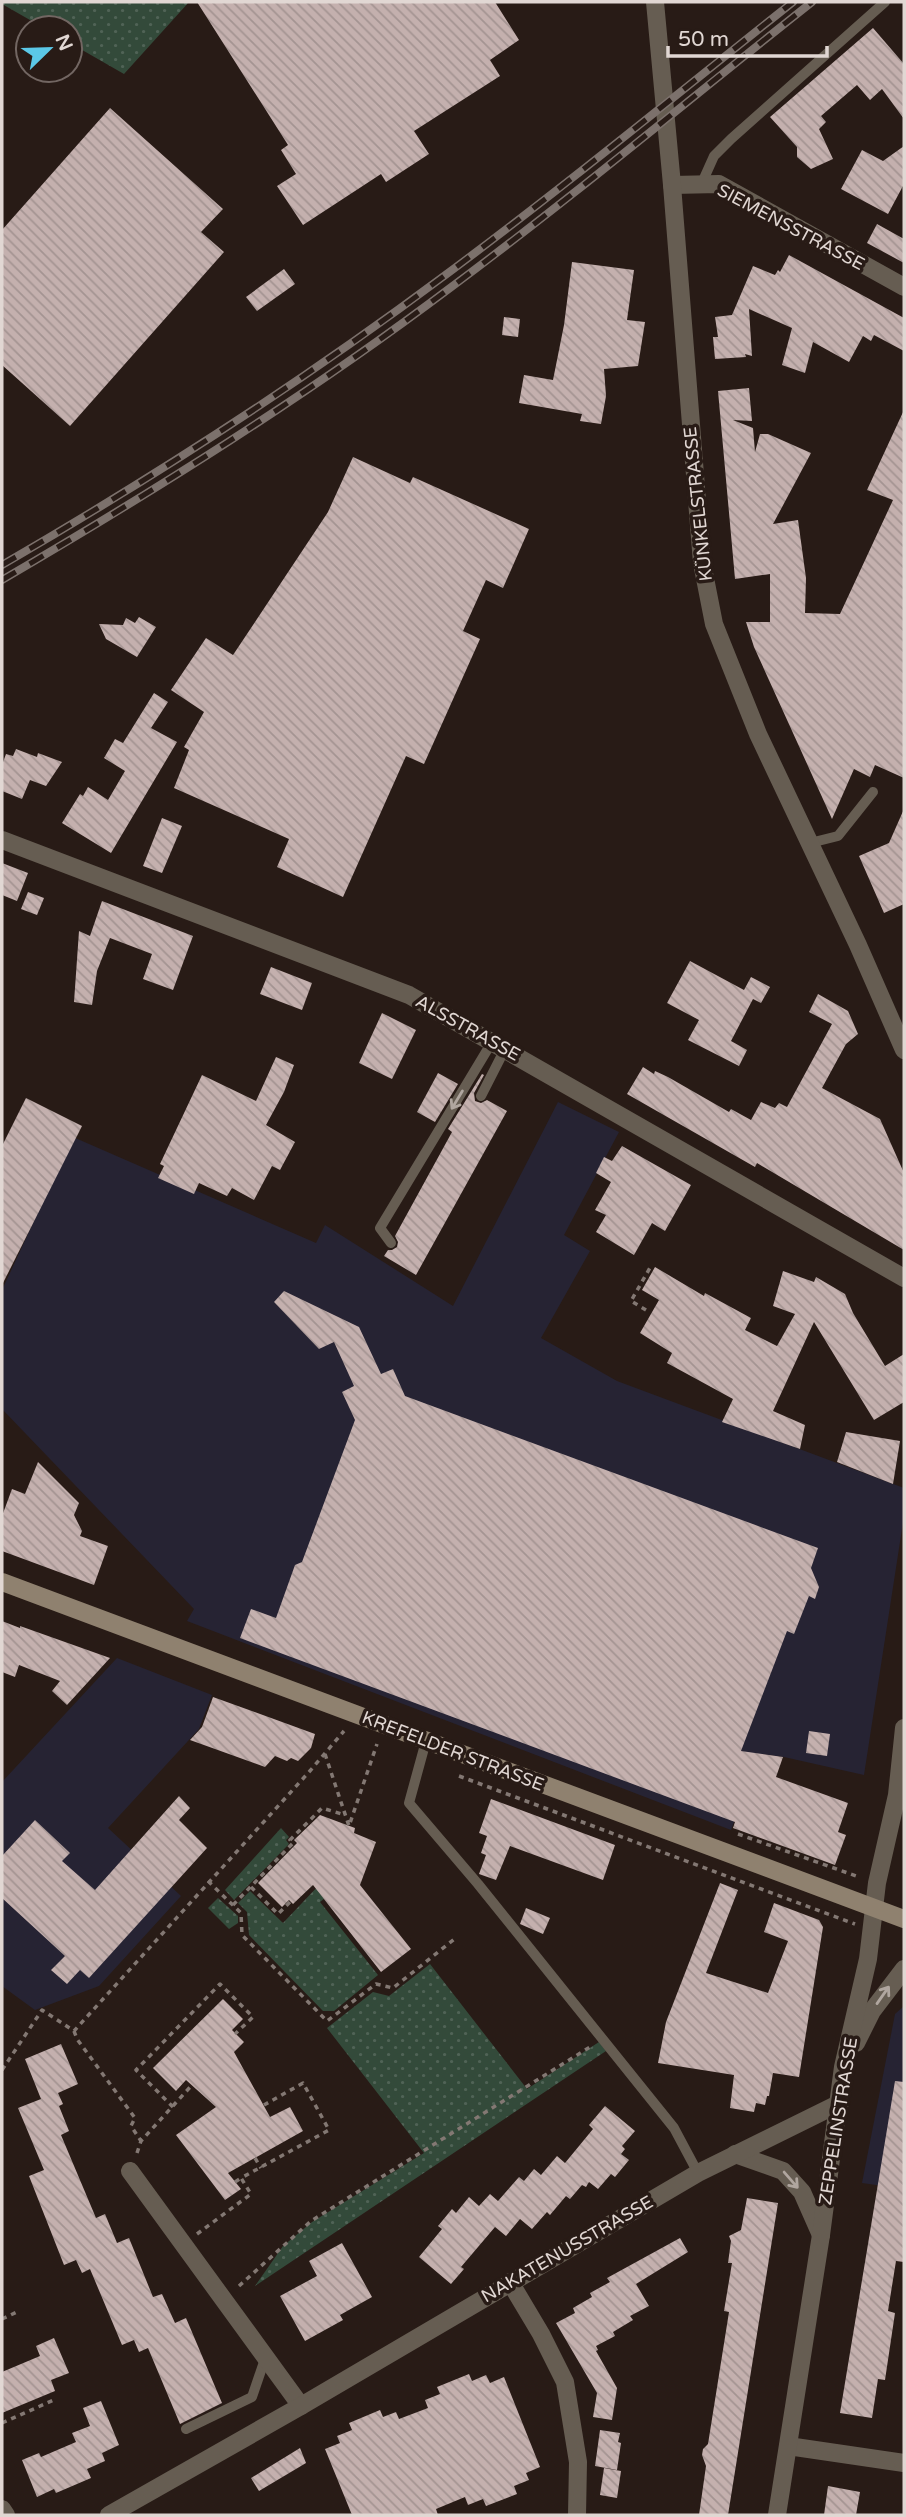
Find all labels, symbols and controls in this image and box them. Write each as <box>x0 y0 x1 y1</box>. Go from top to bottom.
north arrow <box>14 14 84 84</box>
scale bar <box>668 14 827 58</box>
text: 50 m <box>678 27 729 52</box>
text: N <box>51 31 77 54</box>
street label: SIEMENSSTRASSE <box>714 179 868 275</box>
street label: KÜNKELSTRASSE <box>679 426 717 582</box>
street label: ALSSTRASSE <box>412 990 524 1066</box>
one-way arrow <box>449 1089 463 1109</box>
street label: KREFELDER STRASSE <box>359 1706 547 1796</box>
one-way arrow <box>876 1986 890 2005</box>
street label: ZEPPELINSTRASSE <box>814 2035 862 2207</box>
one-way arrow <box>783 2171 799 2189</box>
street label: NAKATENUSSTRASSE <box>477 2191 657 2307</box>

